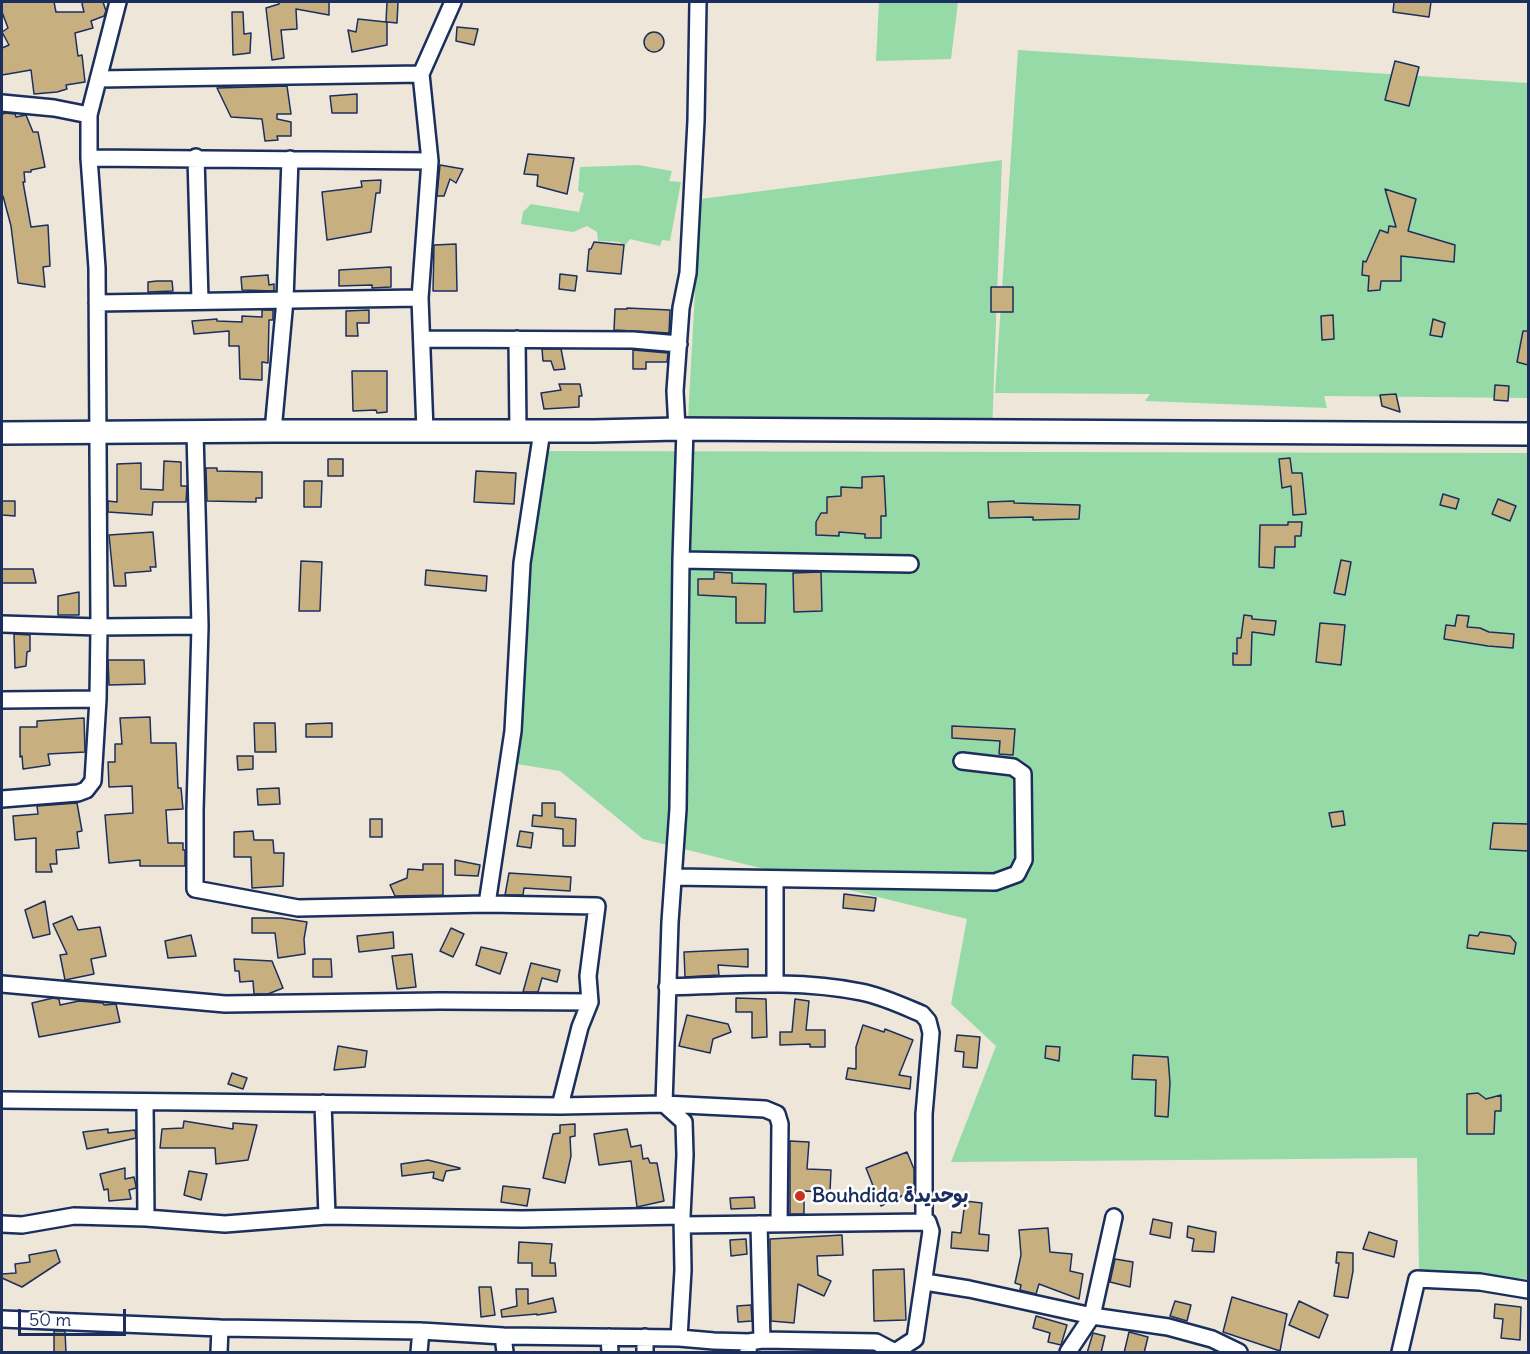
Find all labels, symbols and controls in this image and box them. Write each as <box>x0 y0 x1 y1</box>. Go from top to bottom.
place label: Bouhdida بوحديدة <box>812 1184 969 1208</box>
marker: Bouhdida بوحديدة <box>793 1189 807 1203</box>
scale bar <box>21 1297 129 1335</box>
text: 50 m <box>29 1308 71 1331</box>

